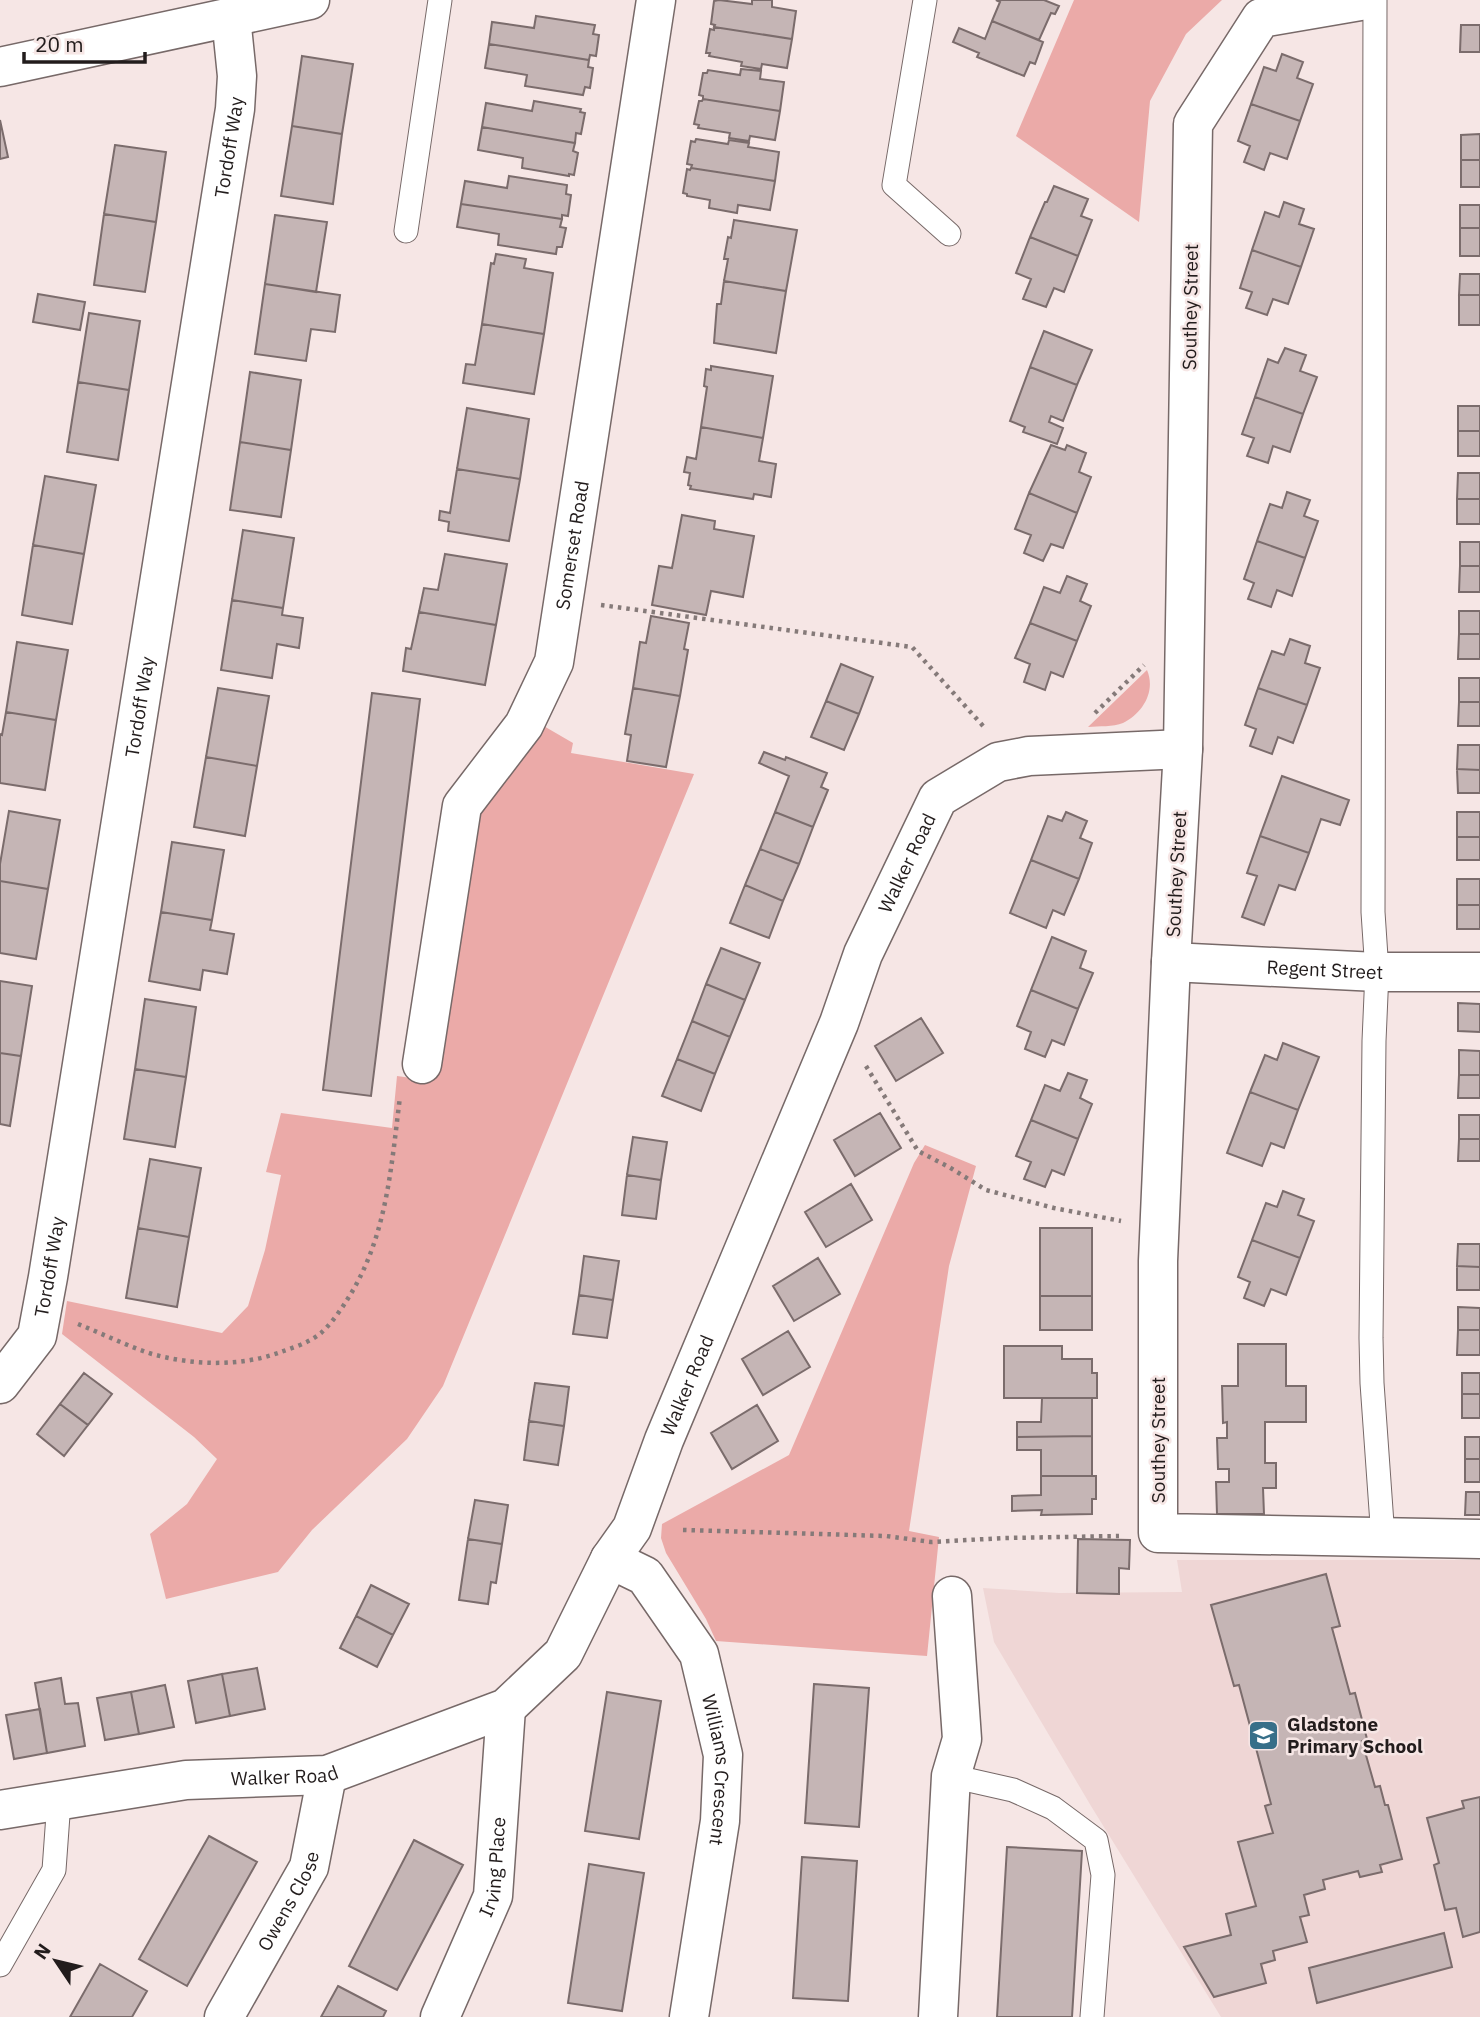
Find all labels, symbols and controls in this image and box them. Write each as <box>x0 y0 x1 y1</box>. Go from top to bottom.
scale bar <box>24 21 145 65</box>
text: 20 m <box>35 30 84 58</box>
street label: Tordoff Way <box>209 95 248 199</box>
street label: Southey Street <box>1177 244 1203 370</box>
street label: Somerset Road <box>550 479 594 611</box>
street label: Tordoff Way <box>119 654 159 759</box>
street label: Walker Road <box>873 809 941 917</box>
street label: Southey Street <box>1161 810 1191 938</box>
street label: Regent Street <box>1266 955 1383 984</box>
street label: Tordoff Way <box>29 1214 70 1319</box>
street label: Walker Road <box>655 1331 719 1440</box>
street label: Southey Street <box>1146 1377 1170 1503</box>
street label: Williams Crescent <box>697 1692 735 1847</box>
place label: Gladstone Primary School <box>1287 1712 1423 1758</box>
school or university icon: Gladstone Primary School <box>1247 1718 1281 1752</box>
street label: Walker Road <box>230 1760 342 1790</box>
street label: Irving Place <box>473 1816 510 1921</box>
street label: Owens Close <box>252 1849 324 1955</box>
north arrow <box>21 1926 91 1996</box>
text: N <box>28 1939 56 1964</box>

